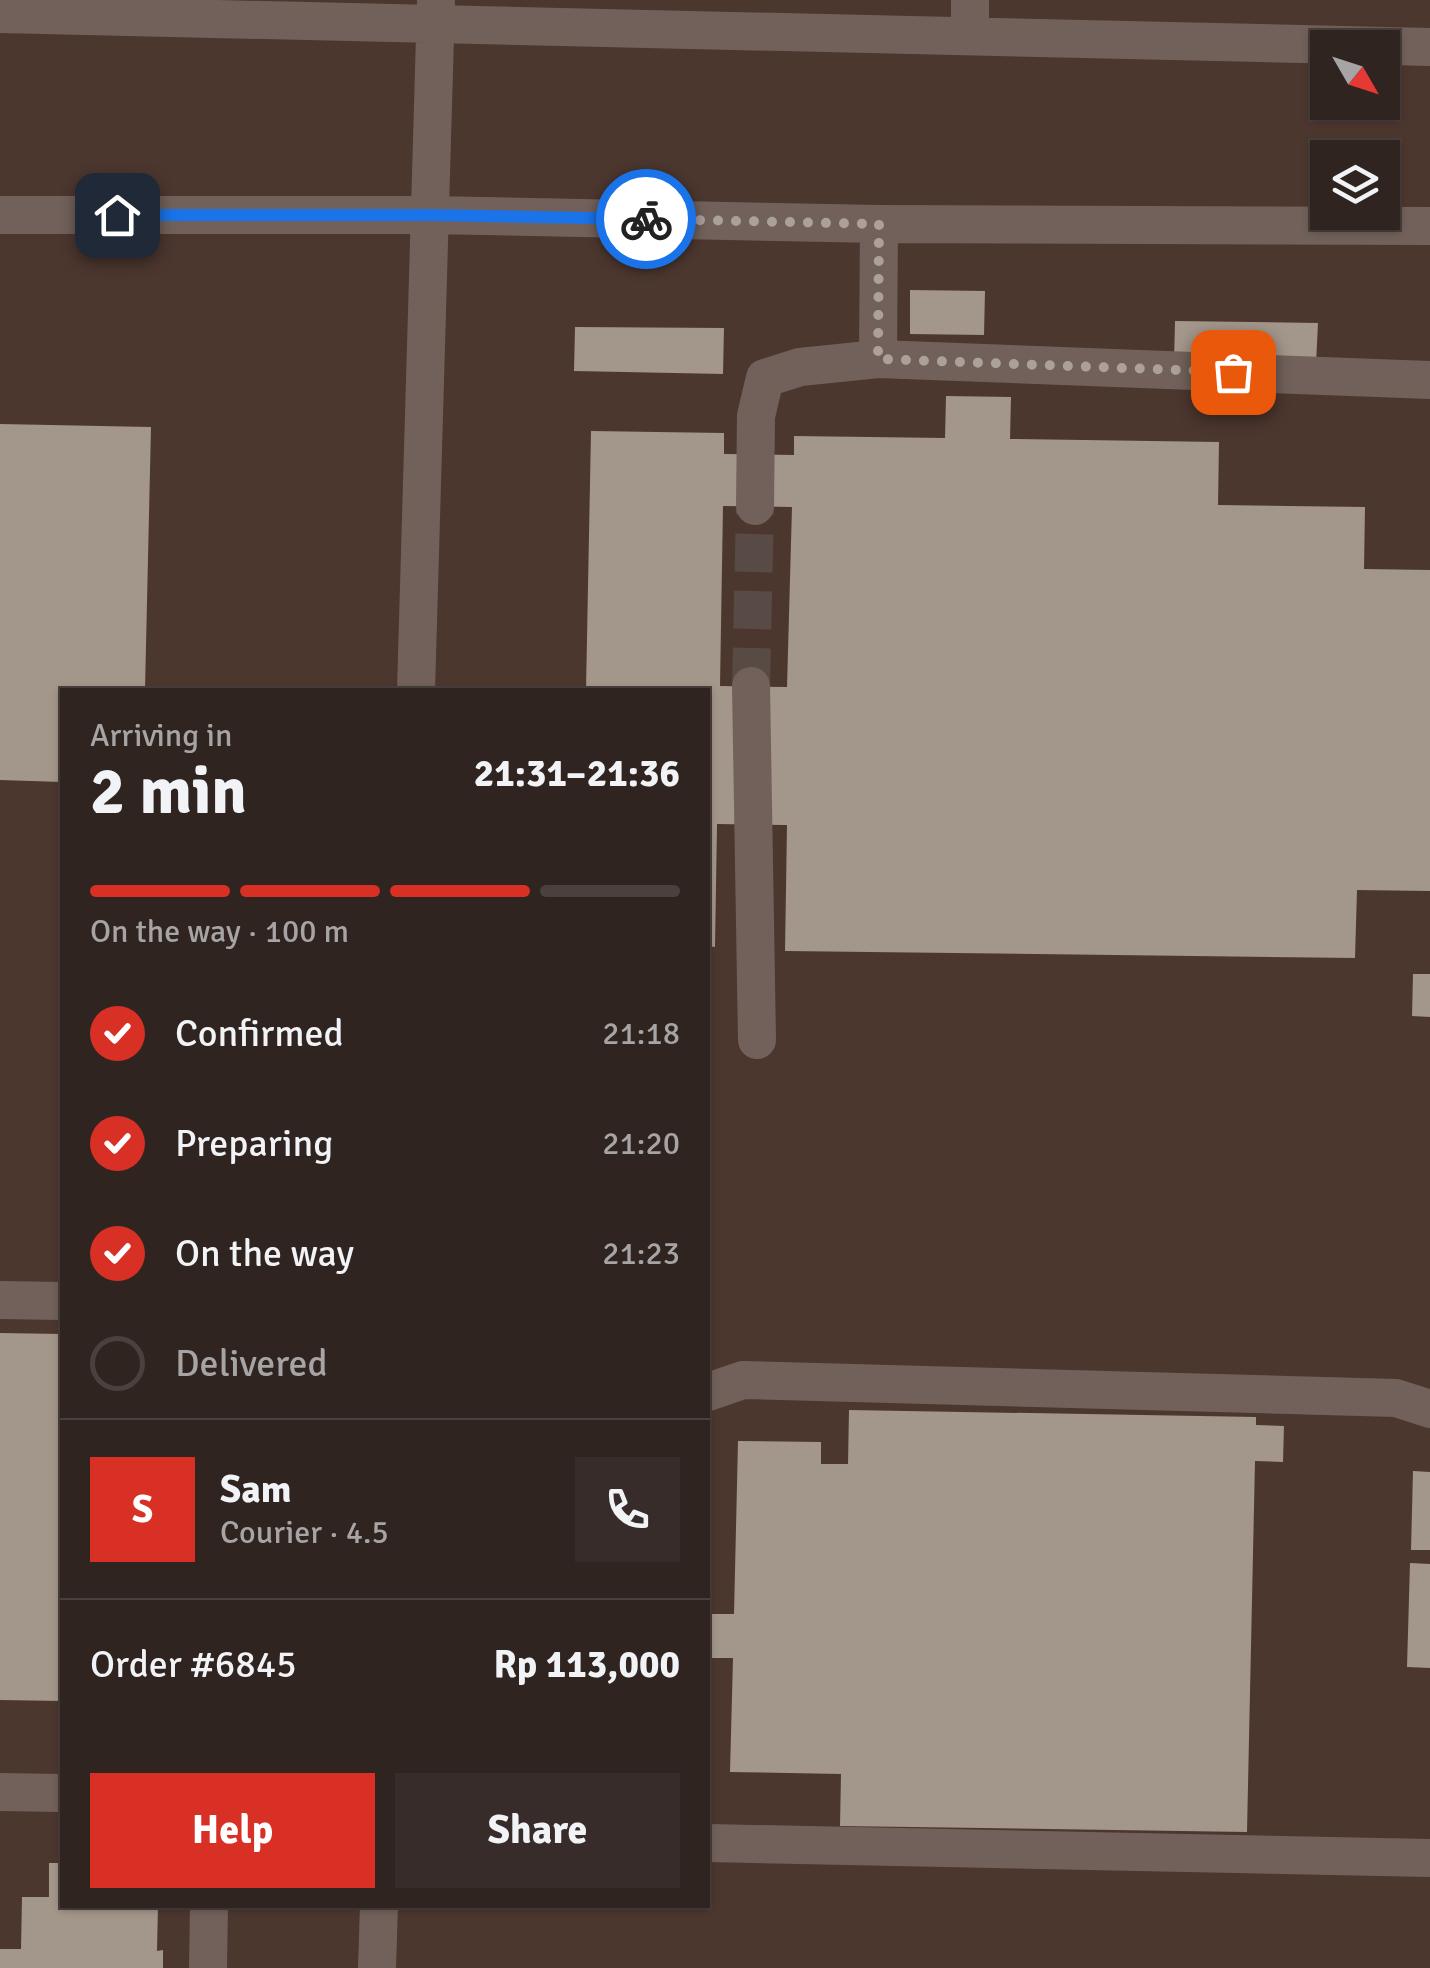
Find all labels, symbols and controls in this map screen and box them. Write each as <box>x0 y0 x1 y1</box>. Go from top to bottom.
north arrow <box>1310 30 1400 120</box>
map controls <box>1310 30 1400 230</box>
button: layers <box>1310 140 1400 230</box>
courier <box>596 169 696 269</box>
pin <box>75 173 160 258</box>
icon: home <box>90 188 145 243</box>
icon: bike <box>619 192 674 247</box>
pin <box>1191 330 1276 415</box>
icon: bag <box>1206 345 1261 400</box>
text: Arriving in <box>90 716 232 755</box>
text: 21:31–21:36 <box>474 750 680 797</box>
text: 2 min <box>90 752 247 832</box>
text: On the way · 100 m <box>90 912 349 951</box>
icon: check <box>90 1006 145 1061</box>
text: Confirmed <box>175 1010 344 1057</box>
text: 21:18 <box>602 1014 680 1053</box>
icon: check <box>90 1116 145 1171</box>
text: Preparing <box>175 1120 333 1167</box>
text: 21:20 <box>602 1124 680 1163</box>
icon: check <box>90 1226 145 1281</box>
text: On the way <box>175 1230 354 1277</box>
text: 21:23 <box>602 1234 680 1273</box>
text: Delivered <box>175 1340 328 1387</box>
button: phone <box>575 1457 680 1562</box>
text: Sam <box>220 1466 291 1513</box>
text: S <box>132 1486 153 1533</box>
text: Courier · 4.5 <box>220 1513 389 1552</box>
text: Order #6845 <box>90 1641 297 1688</box>
text: Rp 113,000 <box>493 1641 680 1688</box>
button: Help <box>90 1773 375 1888</box>
button: Share <box>395 1773 680 1888</box>

